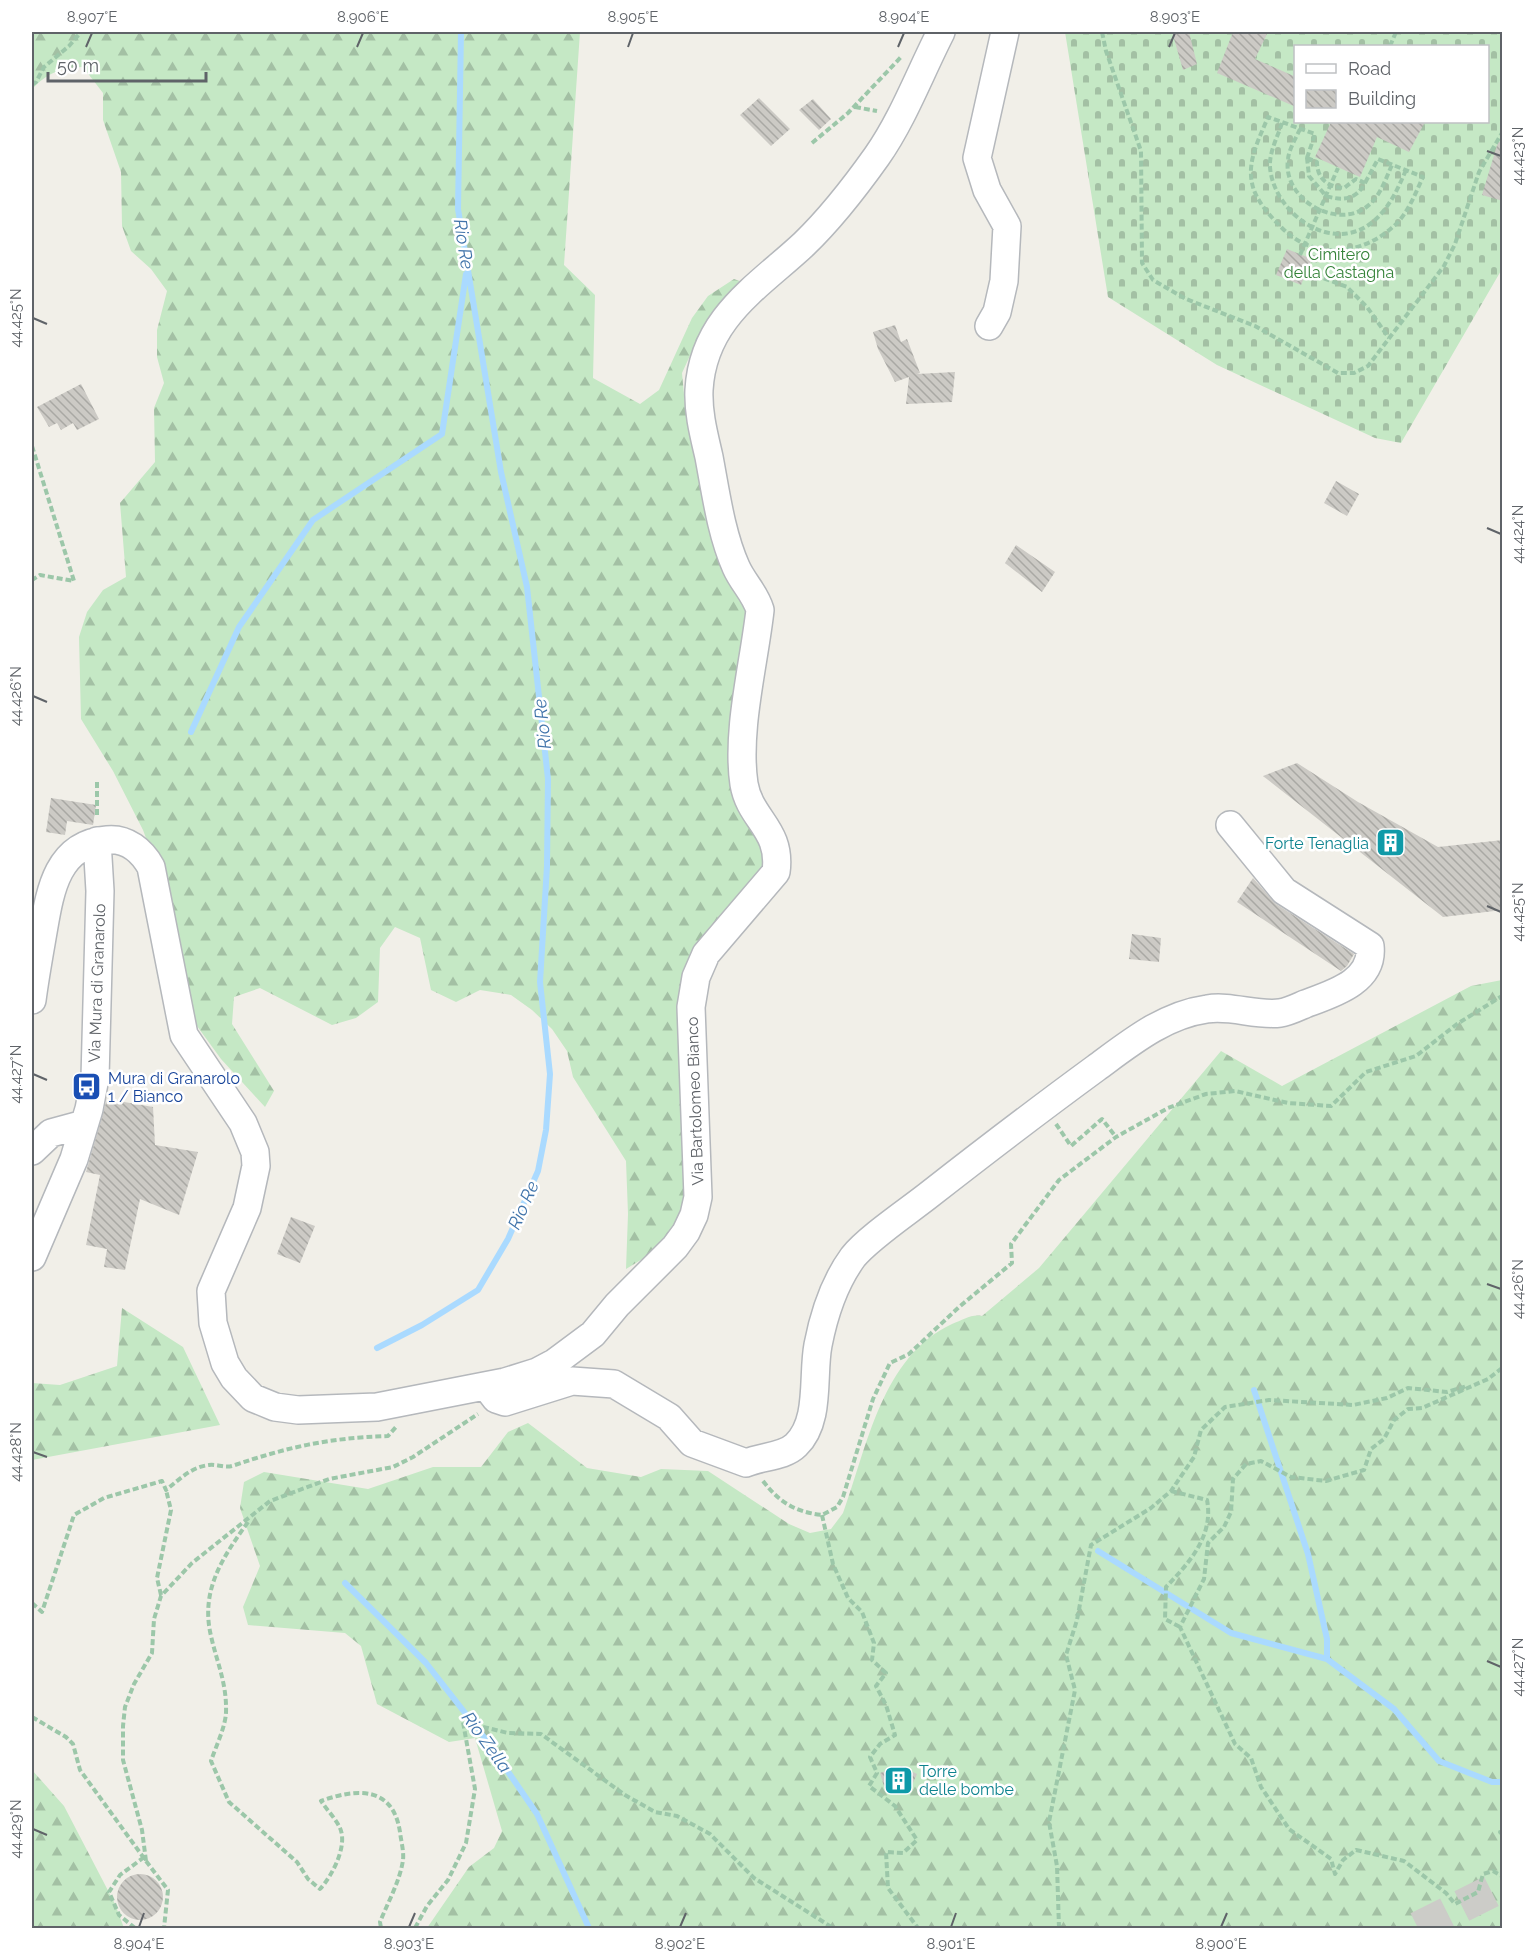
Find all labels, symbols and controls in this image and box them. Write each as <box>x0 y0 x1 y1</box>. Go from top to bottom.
text: 8.907°E <box>67 8 117 26</box>
text: 8.906°E <box>337 8 389 26</box>
text: 8.905°E <box>607 8 659 26</box>
text: 8.904°E <box>879 8 929 26</box>
text: 8.903°E <box>1150 8 1200 26</box>
scale bar <box>48 45 206 83</box>
legend <box>1294 45 1489 123</box>
text: 50 m <box>57 55 99 76</box>
text: Road <box>1348 58 1391 79</box>
text: Building <box>1348 88 1416 109</box>
text: 44.423°N <box>1509 127 1527 185</box>
water label: Rio Re <box>450 217 478 271</box>
park label: Cimitero della Castagna <box>1284 245 1394 282</box>
text: 44.425°N <box>7 289 25 347</box>
text: 44.424°N <box>1509 505 1527 563</box>
text: 44.426°N <box>7 666 25 726</box>
water label: Rio Re <box>529 697 555 750</box>
building icon: Forte Tenaglia <box>1374 827 1406 859</box>
place label: Forte Tenaglia <box>1265 834 1369 853</box>
text: 44.425°N <box>1509 883 1527 941</box>
street label: Via Mura di Granarolo <box>85 903 109 1063</box>
street label: Via Bartolomeo Bianco <box>683 1016 707 1186</box>
text: 44.427°N <box>7 1045 25 1103</box>
place label: Mura di Granarolo 1 / Bianco <box>108 1069 240 1106</box>
bus stop icon: Mura di Granarolo 1 / Bianco <box>71 1071 103 1103</box>
water label: Rio Re <box>503 1177 543 1232</box>
text: 44.426°N <box>1509 1259 1527 1319</box>
text: 44.428°N <box>7 1422 25 1482</box>
text: 44.427°N <box>1509 1638 1527 1696</box>
water label: Rio Zella <box>458 1707 516 1777</box>
place label: Torre delle bombe <box>919 1762 1014 1799</box>
building icon: Torre delle bombe <box>882 1764 914 1796</box>
text: 44.429°N <box>7 1799 25 1859</box>
text: 8.904°E <box>114 1935 164 1953</box>
text: 8.903°E <box>384 1935 434 1953</box>
text: 8.902°E <box>655 1935 705 1953</box>
text: 8.901°E <box>927 1935 975 1953</box>
text: 8.900°E <box>1195 1935 1247 1953</box>

